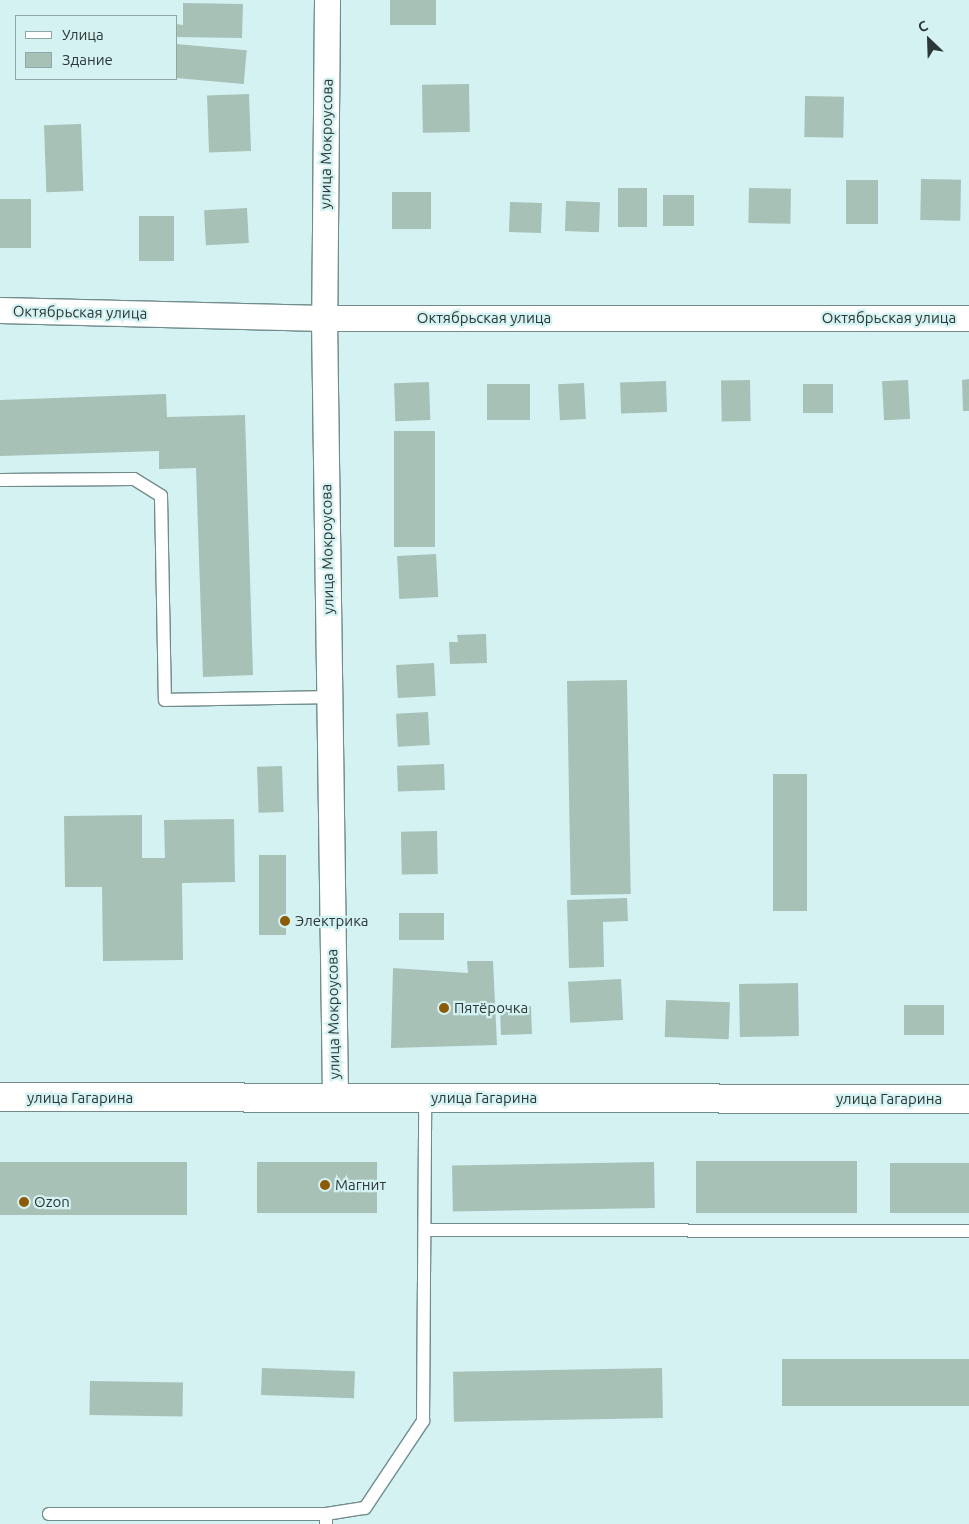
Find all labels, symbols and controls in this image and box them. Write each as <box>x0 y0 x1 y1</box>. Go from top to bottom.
legend <box>15 15 178 80</box>
north arrow <box>904 15 954 65</box>
text: С <box>916 17 930 35</box>
text: Улица <box>62 26 104 43</box>
text: Здание <box>62 51 113 68</box>
street label: улица Мокроусова <box>316 79 336 209</box>
street label: Октябрьская улица <box>13 302 147 322</box>
street label: Октябрьская улица <box>417 309 551 327</box>
street label: Октябрьская улица <box>822 309 956 327</box>
street label: улица Мокроусова <box>317 484 337 614</box>
place label: Электрика <box>295 912 369 930</box>
marker: Электрика <box>279 915 291 927</box>
street label: улица Мокроусова <box>323 949 343 1079</box>
place label: Пятёрочка <box>454 999 528 1017</box>
marker: Пятёрочка <box>438 1002 450 1014</box>
street label: улица Гагарина <box>27 1089 133 1107</box>
street label: улица Гагарина <box>431 1089 537 1107</box>
street label: улица Гагарина <box>836 1090 942 1108</box>
place label: Магнит <box>335 1176 386 1194</box>
marker: Магнит <box>319 1179 331 1191</box>
place label: Ozon <box>34 1193 70 1211</box>
marker: Ozon <box>18 1196 30 1208</box>

